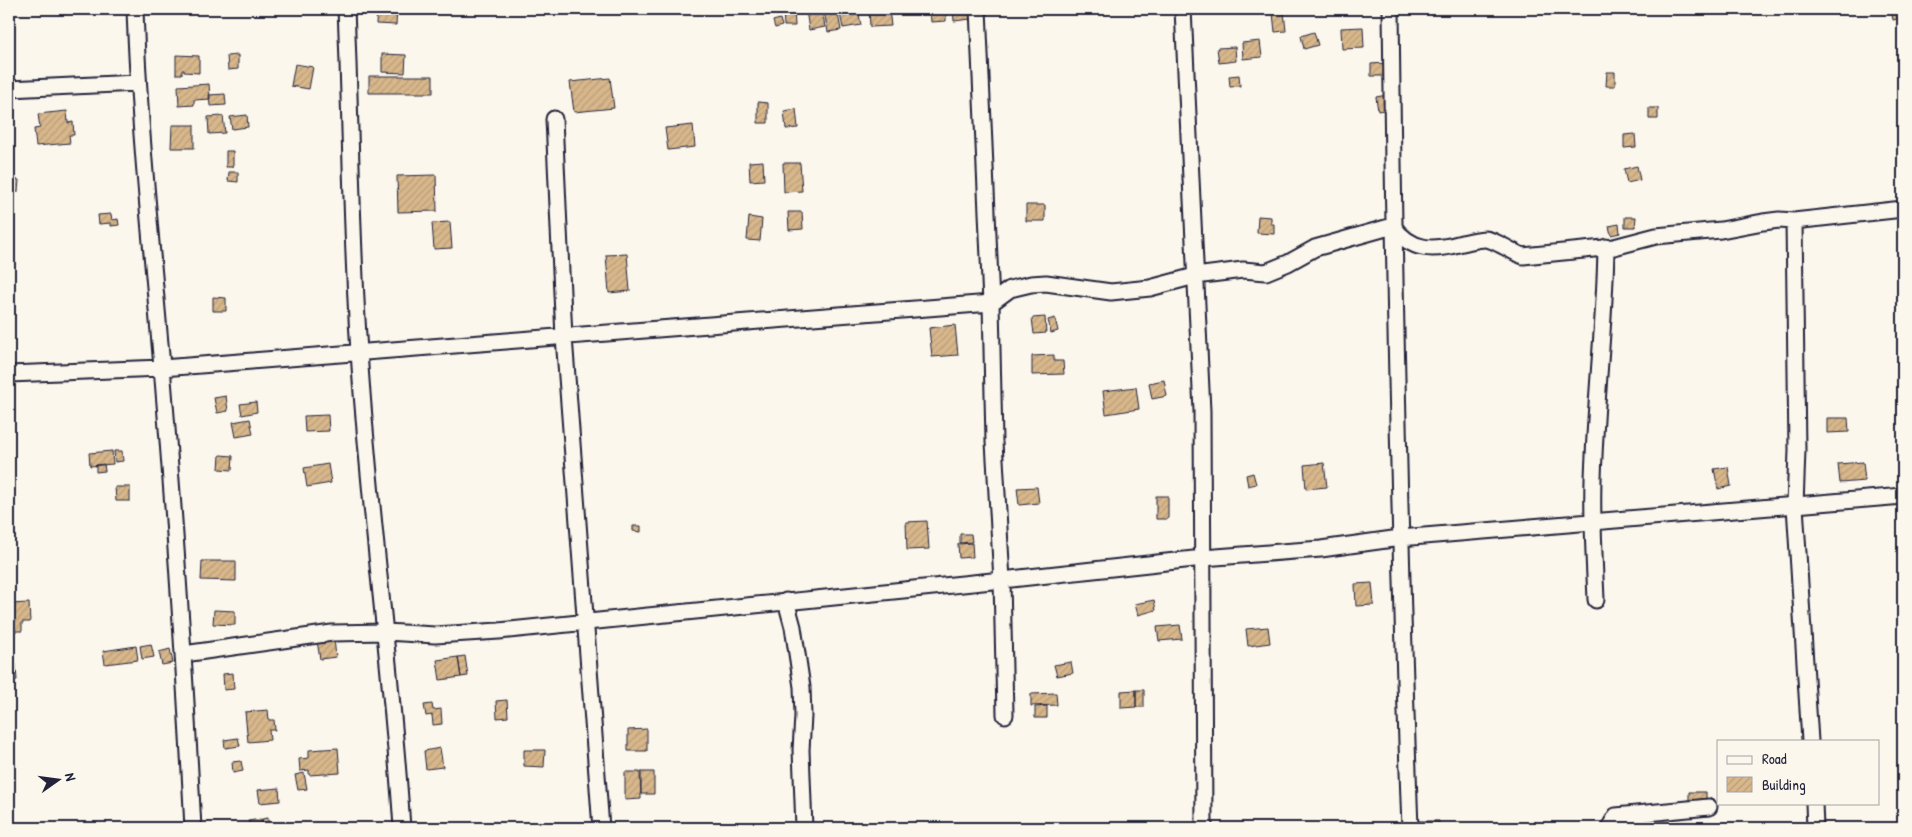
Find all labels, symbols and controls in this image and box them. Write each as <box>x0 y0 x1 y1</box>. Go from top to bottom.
legend <box>1717 740 1880 804</box>
text: Road <box>1762 748 1787 769</box>
north arrow <box>32 754 82 804</box>
text: N <box>61 771 81 783</box>
text: Building <box>1762 774 1806 795</box>

